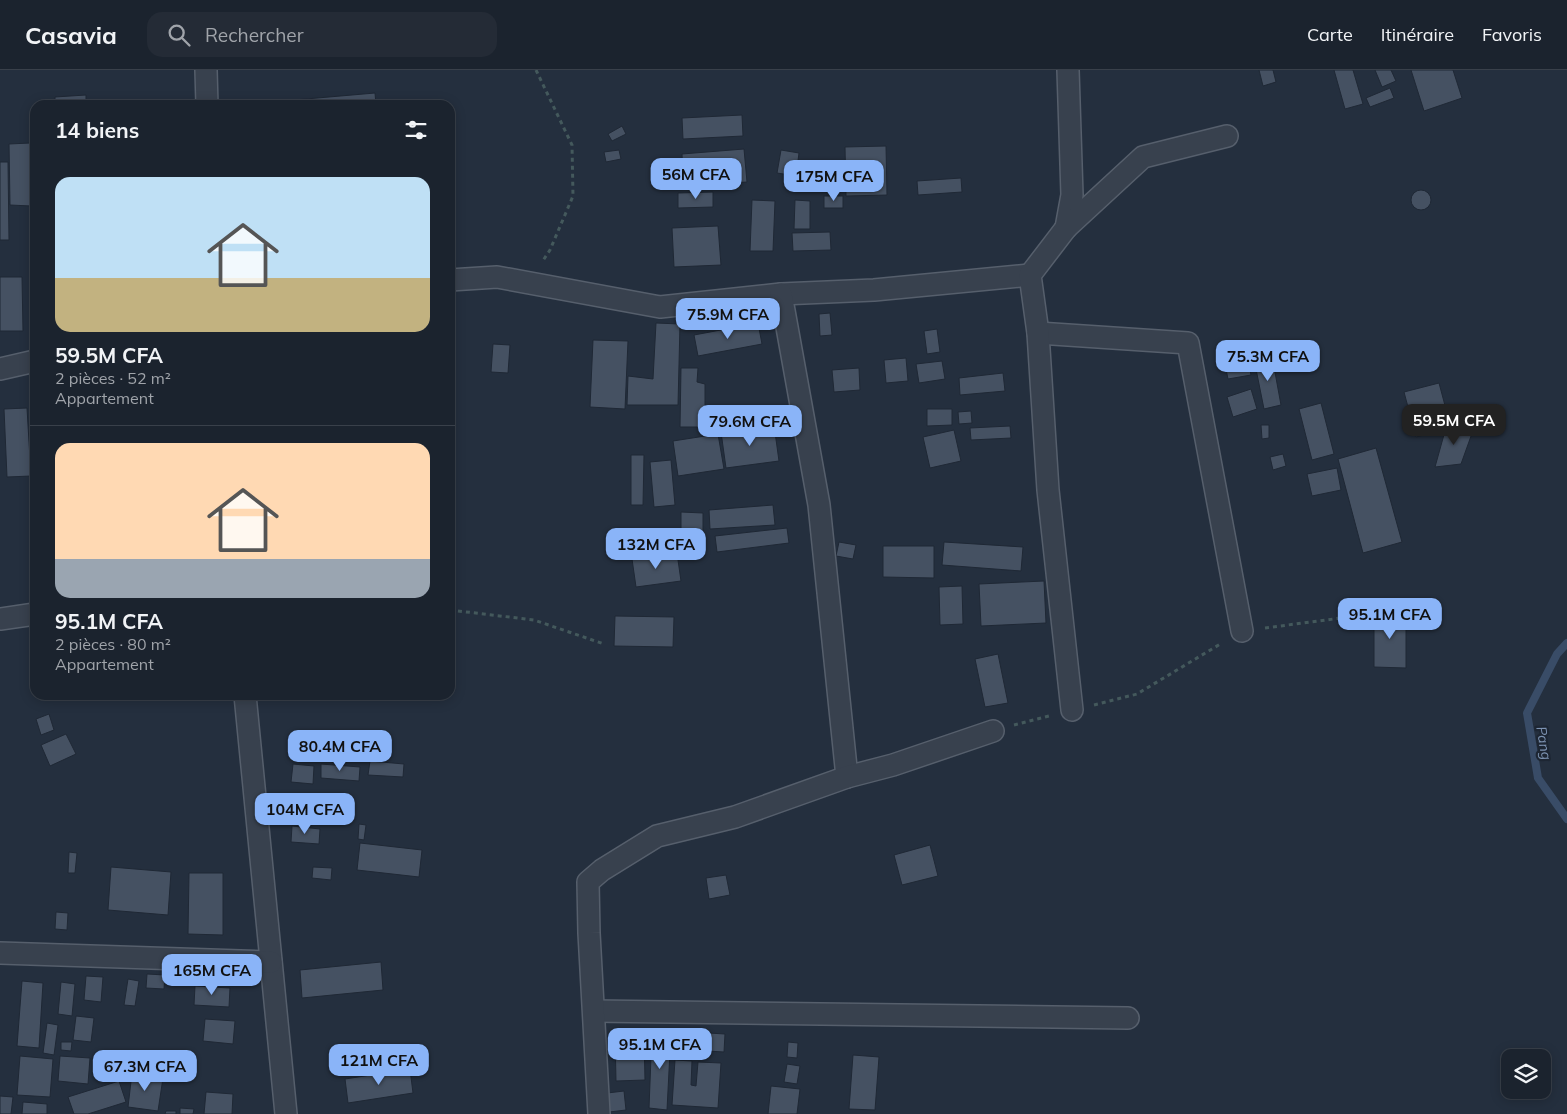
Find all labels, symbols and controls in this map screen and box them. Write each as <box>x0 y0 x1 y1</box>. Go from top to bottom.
search box <box>147 12 497 57</box>
text: Casavia <box>25 20 117 50</box>
icon: search <box>165 21 193 49</box>
text: Rechercher <box>205 23 304 47</box>
text: Carte <box>1307 23 1353 46</box>
text: Itinéraire <box>1381 23 1454 46</box>
text: Favoris <box>1482 23 1542 46</box>
icon: filters <box>402 116 430 144</box>
text: 14 biens <box>55 117 139 143</box>
pin: 56M CFA <box>650 158 742 200</box>
pin: 175M CFA <box>782 160 886 202</box>
text: 56M CFA <box>662 164 730 184</box>
text: 175M CFA <box>795 166 873 186</box>
icon: home <box>198 210 288 300</box>
pin: 75.9M CFA <box>671 298 785 340</box>
text: 75.9M CFA <box>687 304 769 324</box>
pin: 75.3M CFA <box>1211 340 1325 382</box>
text: 59.5M CFA <box>55 342 163 368</box>
text: 75.3M CFA <box>1227 346 1309 366</box>
text: 2 pièces · 52 m² <box>55 368 171 388</box>
text: Appartement <box>55 388 154 408</box>
pin: 79.6M CFA <box>693 404 807 447</box>
pin: 59.5M CFA <box>1397 404 1511 446</box>
text: 59.5M CFA <box>1413 410 1495 430</box>
text: 79.6M CFA <box>709 411 791 431</box>
icon: home <box>198 475 288 565</box>
pin: 132M CFA <box>604 528 708 570</box>
text: 132M CFA <box>617 534 695 554</box>
pin: 95.1M CFA <box>1333 598 1447 640</box>
text: 95.1M CFA <box>1349 604 1431 624</box>
text: 95.1M CFA <box>55 608 163 634</box>
text: 2 pièces · 80 m² <box>55 634 171 654</box>
text: Appartement <box>55 654 154 674</box>
water label: Pang <box>1532 725 1556 762</box>
pin: 80.4M CFA <box>283 730 397 772</box>
text: 80.4M CFA <box>299 736 381 756</box>
pin: 104M CFA <box>253 792 357 835</box>
text: 104M CFA <box>266 799 344 819</box>
pin: 165M CFA <box>160 954 264 996</box>
text: 165M CFA <box>173 960 251 980</box>
pin: 95.1M CFA <box>603 1028 717 1070</box>
text: 95.1M CFA <box>619 1034 701 1054</box>
pin: 121M CFA <box>327 1044 431 1086</box>
map controls <box>1501 1049 1551 1099</box>
button: layers <box>1501 1049 1551 1099</box>
pin: 67.3M CFA <box>88 1050 202 1092</box>
text: 121M CFA <box>340 1050 418 1070</box>
text: 67.3M CFA <box>104 1056 186 1076</box>

